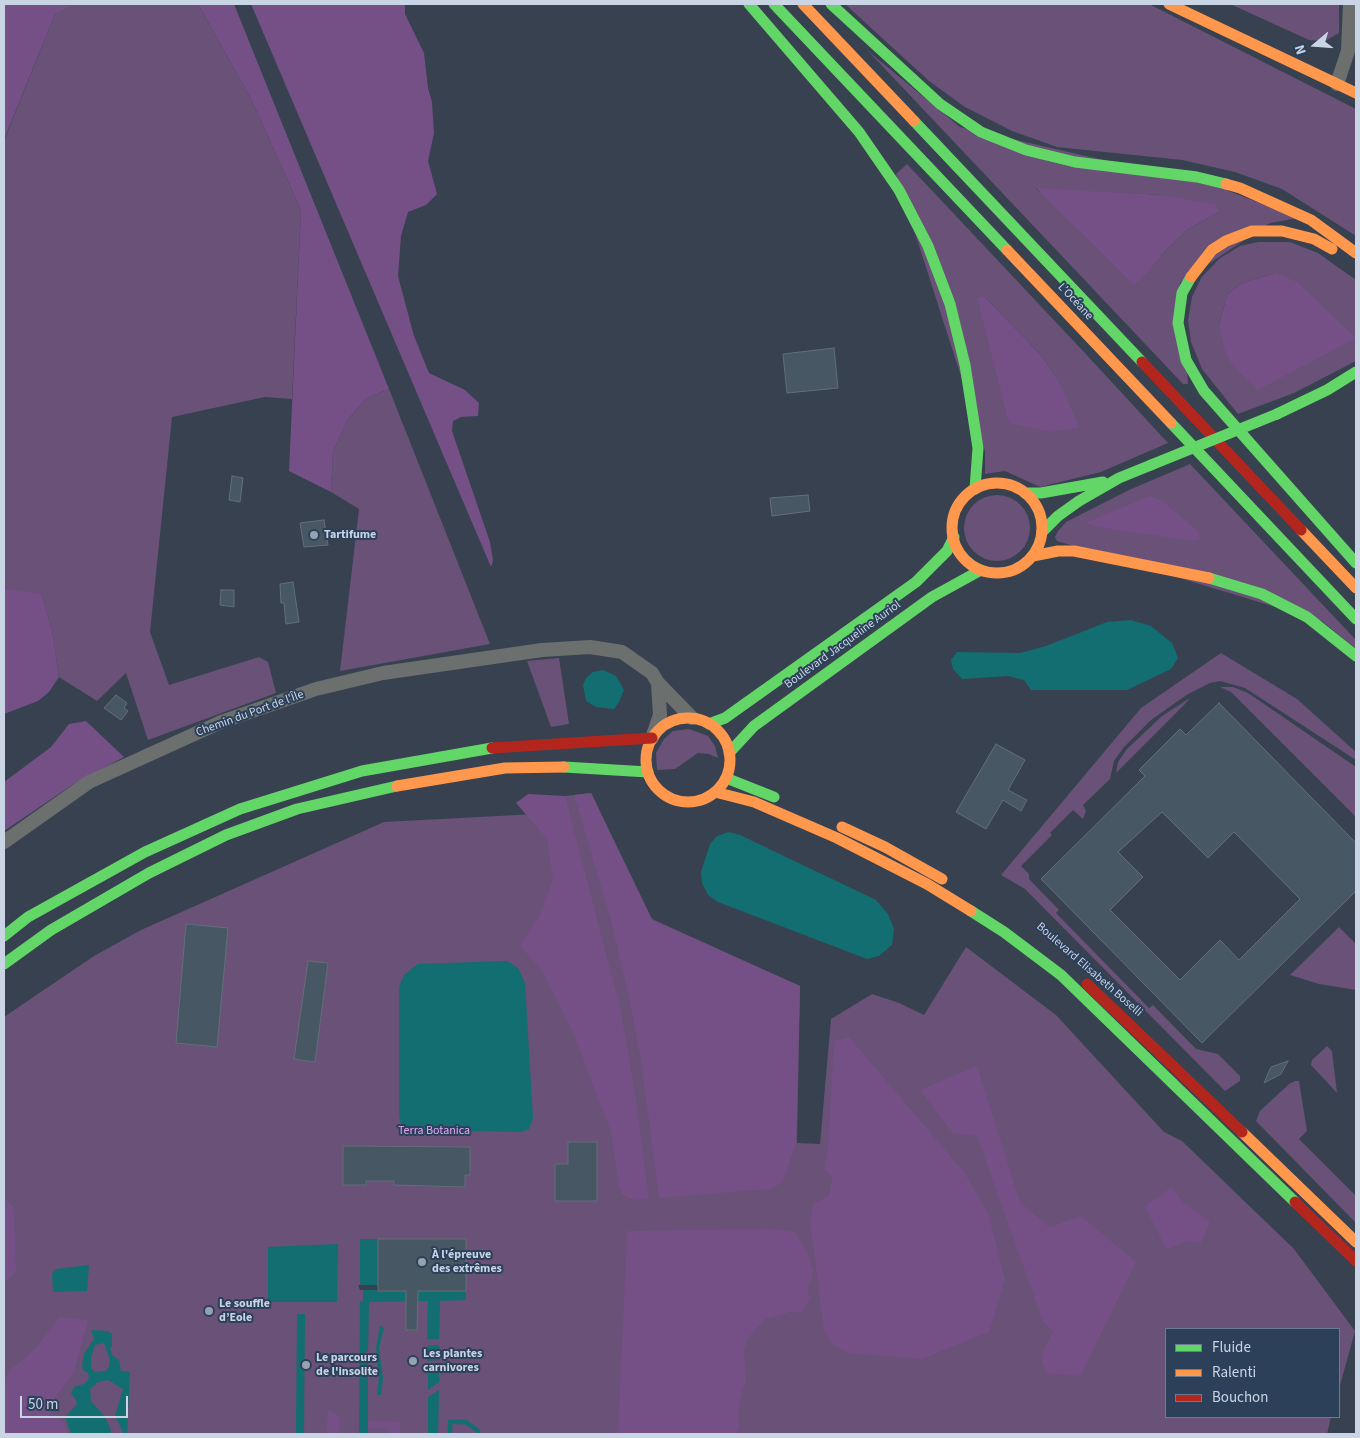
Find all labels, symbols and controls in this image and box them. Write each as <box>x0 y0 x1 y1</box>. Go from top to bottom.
north arrow <box>1290 20 1340 70</box>
text: N <box>1290 42 1312 57</box>
street label: L’Océane <box>1054 280 1096 324</box>
place label: Tartifume <box>324 528 376 542</box>
marker: Tartifume <box>308 529 320 541</box>
street label: Boulevard Jacqueline Auriol <box>782 598 904 692</box>
street label: Chemin du Port de l'Île <box>194 688 306 740</box>
street label: Boulevard Elisabeth Boselli <box>1033 920 1145 1020</box>
park label: Terra Botanica <box>398 1124 470 1138</box>
place label: À l'épreuve des extrêmes <box>432 1248 502 1276</box>
marker: À l'épreuve des extrêmes <box>416 1256 428 1268</box>
place label: Le souffle d’Eole <box>219 1297 270 1325</box>
marker: Le souffle d’Eole <box>203 1305 215 1317</box>
legend <box>1165 1328 1340 1418</box>
text: Fluide <box>1212 1337 1251 1358</box>
place label: Les plantes carnivores <box>423 1347 482 1375</box>
place label: Le parcours de l'insolite <box>316 1351 378 1379</box>
marker: Les plantes carnivores <box>407 1355 419 1367</box>
marker: Le parcours de l'insolite <box>300 1359 312 1371</box>
text: Ralenti <box>1212 1362 1256 1383</box>
scale bar <box>22 1386 130 1418</box>
text: Bouchon <box>1212 1387 1268 1408</box>
text: 50 m <box>28 1394 58 1415</box>

